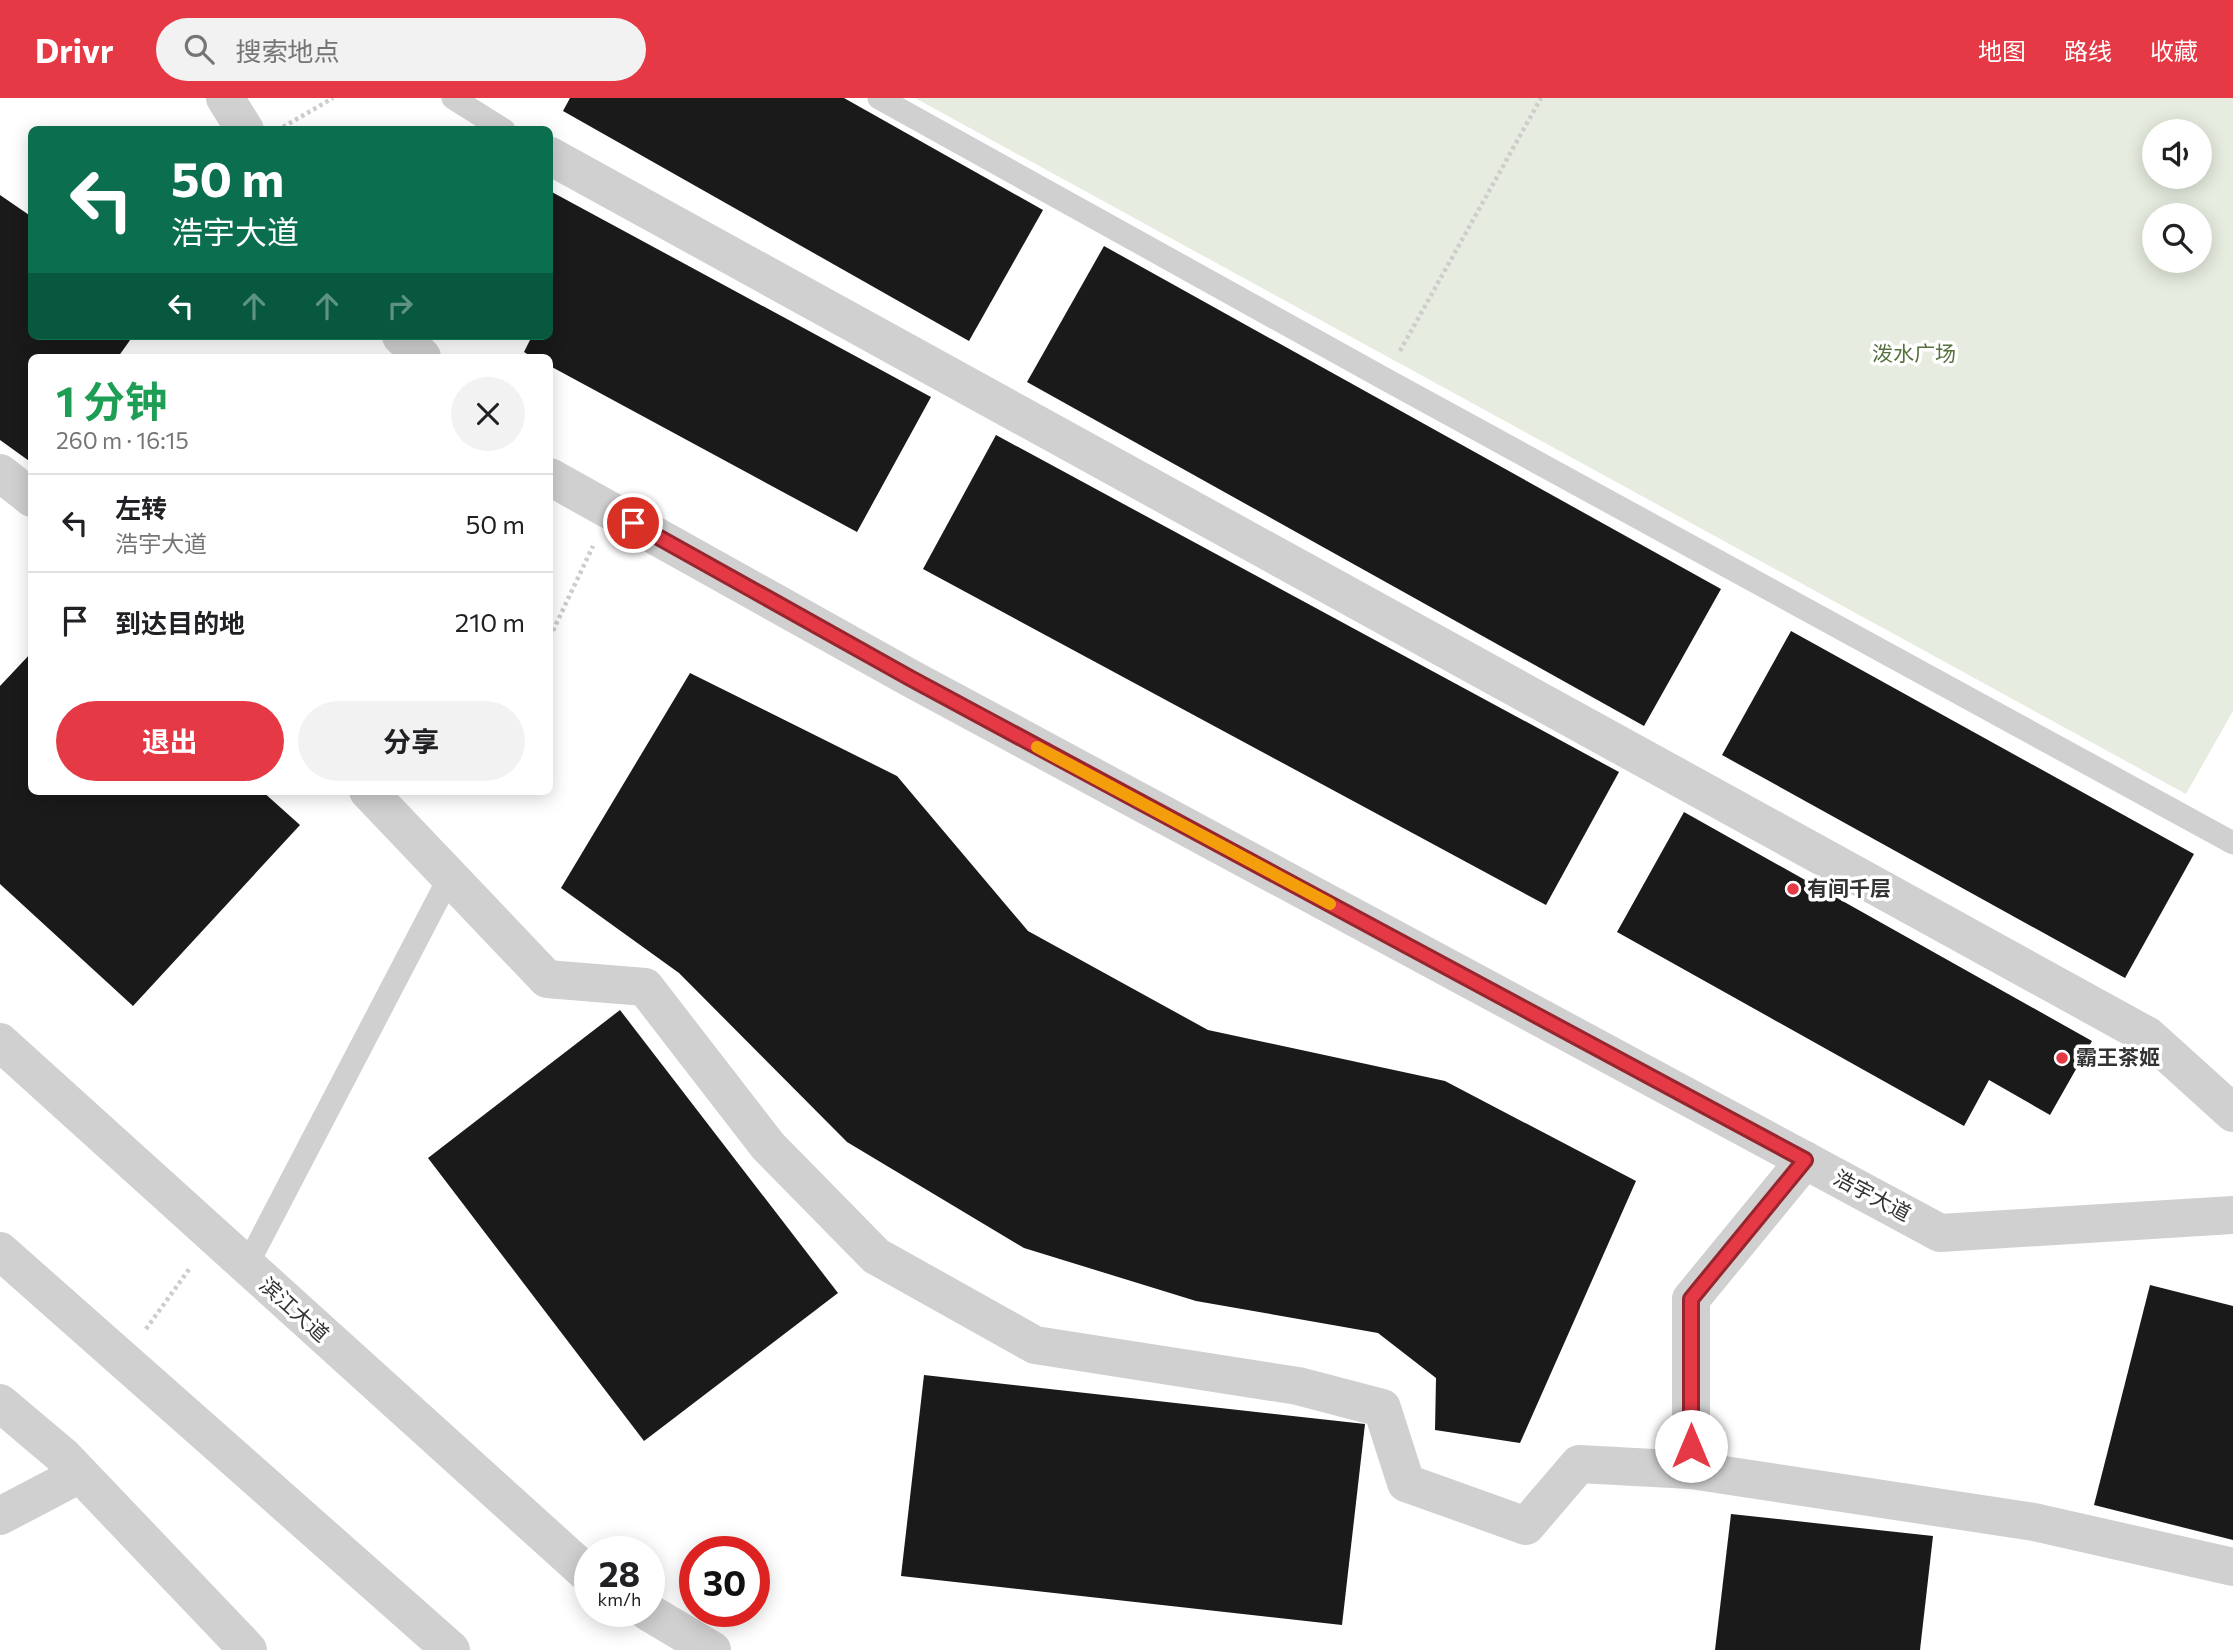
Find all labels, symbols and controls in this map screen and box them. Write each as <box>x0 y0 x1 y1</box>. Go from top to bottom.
search box <box>156 18 646 81</box>
text: Drivr <box>35 29 114 70</box>
icon: search <box>180 30 218 68</box>
text: 搜索地点 <box>236 35 340 66</box>
text: 地图 <box>1978 36 2026 65</box>
text: 路线 <box>2064 36 2112 65</box>
text: 收藏 <box>2150 36 2198 65</box>
map controls <box>2142 119 2212 273</box>
button: sound <box>2142 119 2212 189</box>
text: 50 m <box>171 147 284 207</box>
icon: left <box>56 154 147 245</box>
button: search <box>2142 203 2212 273</box>
text: 浩宇大道 <box>171 211 299 251</box>
icon: left <box>162 287 200 325</box>
icon: ahead <box>235 287 273 325</box>
icon: ahead <box>308 287 346 325</box>
icon: right <box>381 287 419 325</box>
park label: 泼水广场 <box>1872 340 1956 365</box>
text: 1 分钟 <box>56 374 167 426</box>
button: close <box>451 377 525 451</box>
text: 260 m · 16:15 <box>56 426 189 454</box>
text: 左转 <box>115 492 167 523</box>
pin <box>603 493 663 553</box>
icon: left <box>56 504 94 542</box>
icon: arrive <box>614 504 652 542</box>
text: 50 m <box>465 508 525 539</box>
text: 浩宇大道 <box>115 529 207 557</box>
icon: arrive <box>56 602 94 640</box>
text: 210 m <box>455 606 525 637</box>
text: 到达目的地 <box>115 607 245 638</box>
button: 退出 <box>56 701 284 781</box>
button: 分享 <box>298 701 525 781</box>
place label: 有间千层 <box>1807 875 1891 900</box>
marker: 有间千层 <box>1785 881 1801 897</box>
place label: 霸王茶姬 <box>2076 1044 2160 1069</box>
marker: 霸王茶姬 <box>2054 1050 2070 1066</box>
street label: 浩宇大道 <box>1830 1164 1916 1225</box>
street label: 滨江大道 <box>255 1271 335 1346</box>
position arrow <box>1654 1409 1728 1483</box>
speed limit sign: 30 <box>679 1536 770 1627</box>
text: 28 <box>599 1551 640 1594</box>
text: km/h <box>598 1588 641 1610</box>

